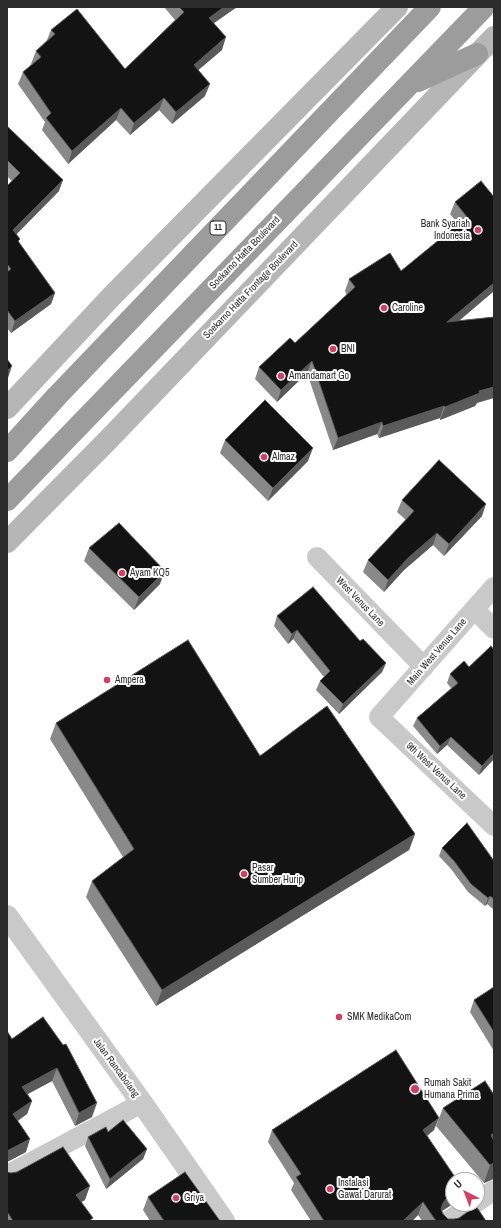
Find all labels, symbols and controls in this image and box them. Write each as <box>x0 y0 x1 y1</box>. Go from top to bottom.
street label: Soekarno Hatta Boulevard <box>207 214 283 292</box>
place label: Bank Syariah Indonesia <box>421 218 470 242</box>
road number: 11 <box>210 221 226 235</box>
marker: Bank Syariah Indonesia <box>473 225 483 235</box>
street label: Soekarno Hatta Frontage Boulevard <box>201 239 301 341</box>
place label: Caroline <box>392 302 423 314</box>
marker: Caroline <box>379 303 389 313</box>
place label: BNI <box>341 343 355 355</box>
marker: BNI <box>328 344 338 354</box>
place label: Amandamart Go <box>289 370 349 382</box>
marker: Amandamart Go <box>276 371 286 381</box>
place label: Almaz <box>272 451 295 463</box>
marker: Almaz <box>259 452 269 462</box>
place label: Ayam KQ5 <box>130 567 170 579</box>
marker: Ayam KQ5 <box>117 568 127 578</box>
street label: West Venus Lane <box>333 575 387 629</box>
street label: Main West Venus Lane <box>405 616 469 688</box>
place label: Ampera <box>115 674 144 686</box>
marker: Ampera <box>102 675 112 685</box>
street label: 9th West Venus Lane <box>403 740 469 802</box>
place label: Pasar Sumber Hurip <box>252 862 303 886</box>
marker: Pasar Sumber Hurip <box>239 869 249 879</box>
place label: SMK MedikaCom <box>347 1011 411 1023</box>
marker: SMK MedikaCom <box>334 1012 344 1022</box>
street label: Jalan Rancabolang <box>91 1036 141 1100</box>
place label: Rumah Sakit Humana Prima <box>424 1077 479 1100</box>
marker: Rumah Sakit Humana Prima <box>409 1083 421 1095</box>
north arrow <box>445 1172 485 1212</box>
text: U <box>451 1176 465 1191</box>
place label: Instalasi Gawat Darurat <box>338 1177 391 1200</box>
marker: Instalasi Gawat Darurat <box>325 1184 335 1194</box>
place label: Griya <box>184 1192 204 1204</box>
marker: Griya <box>171 1193 181 1203</box>

